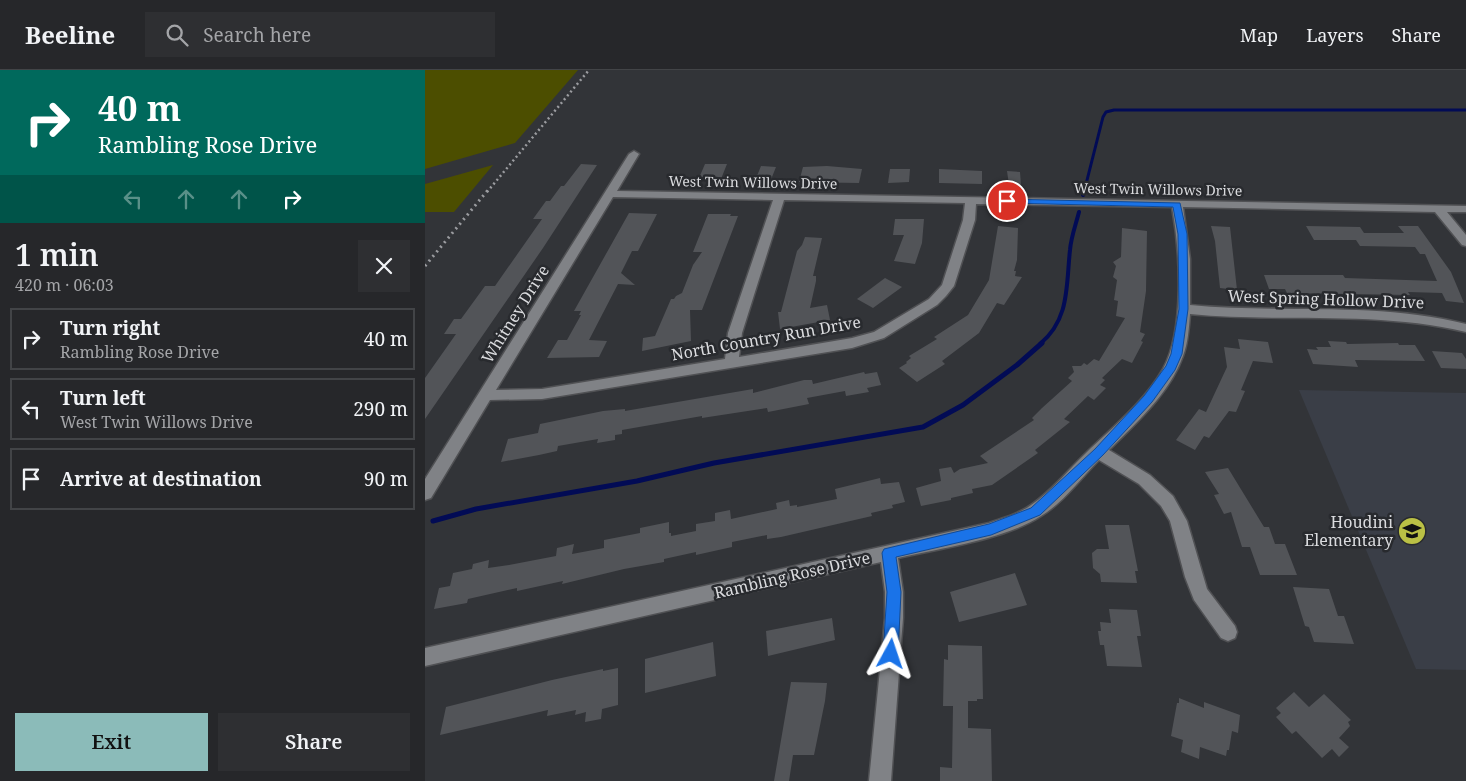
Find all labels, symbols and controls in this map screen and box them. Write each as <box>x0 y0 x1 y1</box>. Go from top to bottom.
search box <box>145 12 495 57</box>
text: Beeline <box>25 18 115 51</box>
icon: search <box>163 21 191 49</box>
text: Search here <box>203 22 311 48</box>
text: Map <box>1240 23 1278 47</box>
text: Layers <box>1306 23 1364 47</box>
text: Share <box>1392 23 1441 47</box>
text: 40 m <box>98 84 181 131</box>
icon: right <box>15 90 80 155</box>
text: Rambling Rose Drive <box>98 129 317 159</box>
street label: West Twin Willows Drive <box>668 171 838 193</box>
street label: West Twin Willows Drive <box>1073 178 1243 200</box>
pin <box>986 180 1028 222</box>
icon: left <box>119 185 147 213</box>
icon: ahead <box>172 185 200 213</box>
icon: ahead <box>225 185 253 213</box>
icon: right <box>278 185 306 213</box>
icon: arrive <box>993 187 1021 215</box>
text: 1 min <box>15 234 99 275</box>
button: close <box>358 240 410 292</box>
street label: Whitney Drive <box>476 261 554 367</box>
text: 420 m · 06:03 <box>15 274 114 296</box>
street label: West Spring Hollow Drive <box>1227 285 1425 313</box>
street label: North Country Run Drive <box>670 310 862 366</box>
text: Turn right <box>60 315 160 341</box>
icon: right <box>17 325 45 353</box>
text: 40 m <box>364 326 408 352</box>
text: Rambling Rose Drive <box>60 341 219 363</box>
text: Turn left <box>60 385 146 411</box>
icon: left <box>17 395 45 423</box>
text: 290 m <box>353 396 408 422</box>
text: West Twin Willows Drive <box>60 411 253 433</box>
icon: arrive <box>17 465 45 493</box>
text: Arrive at destination <box>60 466 262 492</box>
text: 90 m <box>364 466 408 492</box>
place label: Houdini Elementary <box>1304 511 1394 551</box>
school or university icon: Houdini Elementary <box>1397 516 1427 546</box>
street label: Rambling Rose Drive <box>712 546 872 604</box>
position arrow <box>864 627 916 679</box>
button: Exit <box>15 713 208 771</box>
button: Share <box>218 713 410 771</box>

